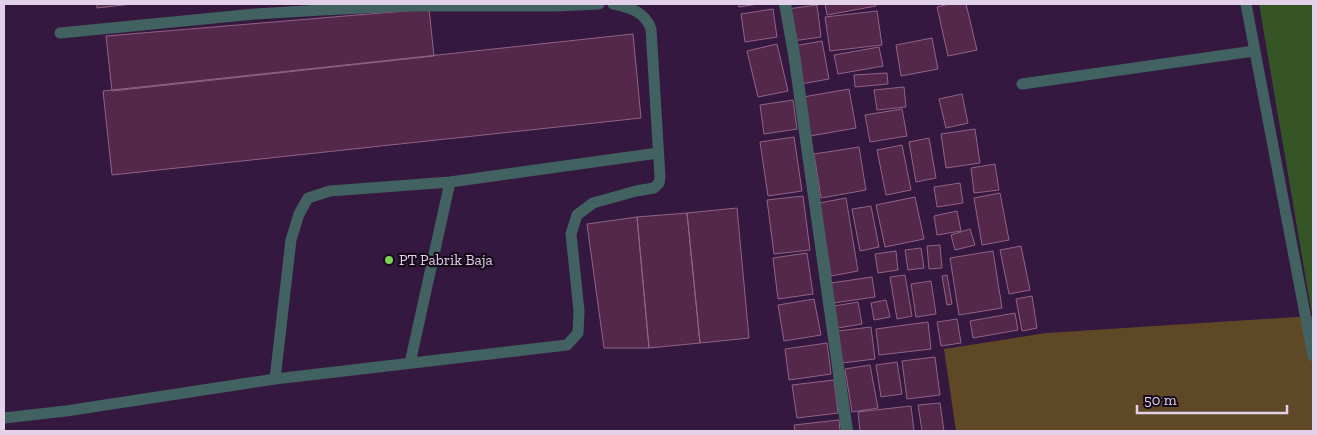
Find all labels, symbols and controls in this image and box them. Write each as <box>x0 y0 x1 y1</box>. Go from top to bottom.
place label: PT Pabrik Baja <box>399 251 493 269</box>
marker: PT Pabrik Baja <box>383 254 395 266</box>
scale bar <box>1137 382 1287 414</box>
text: 50 m <box>1144 391 1177 409</box>

